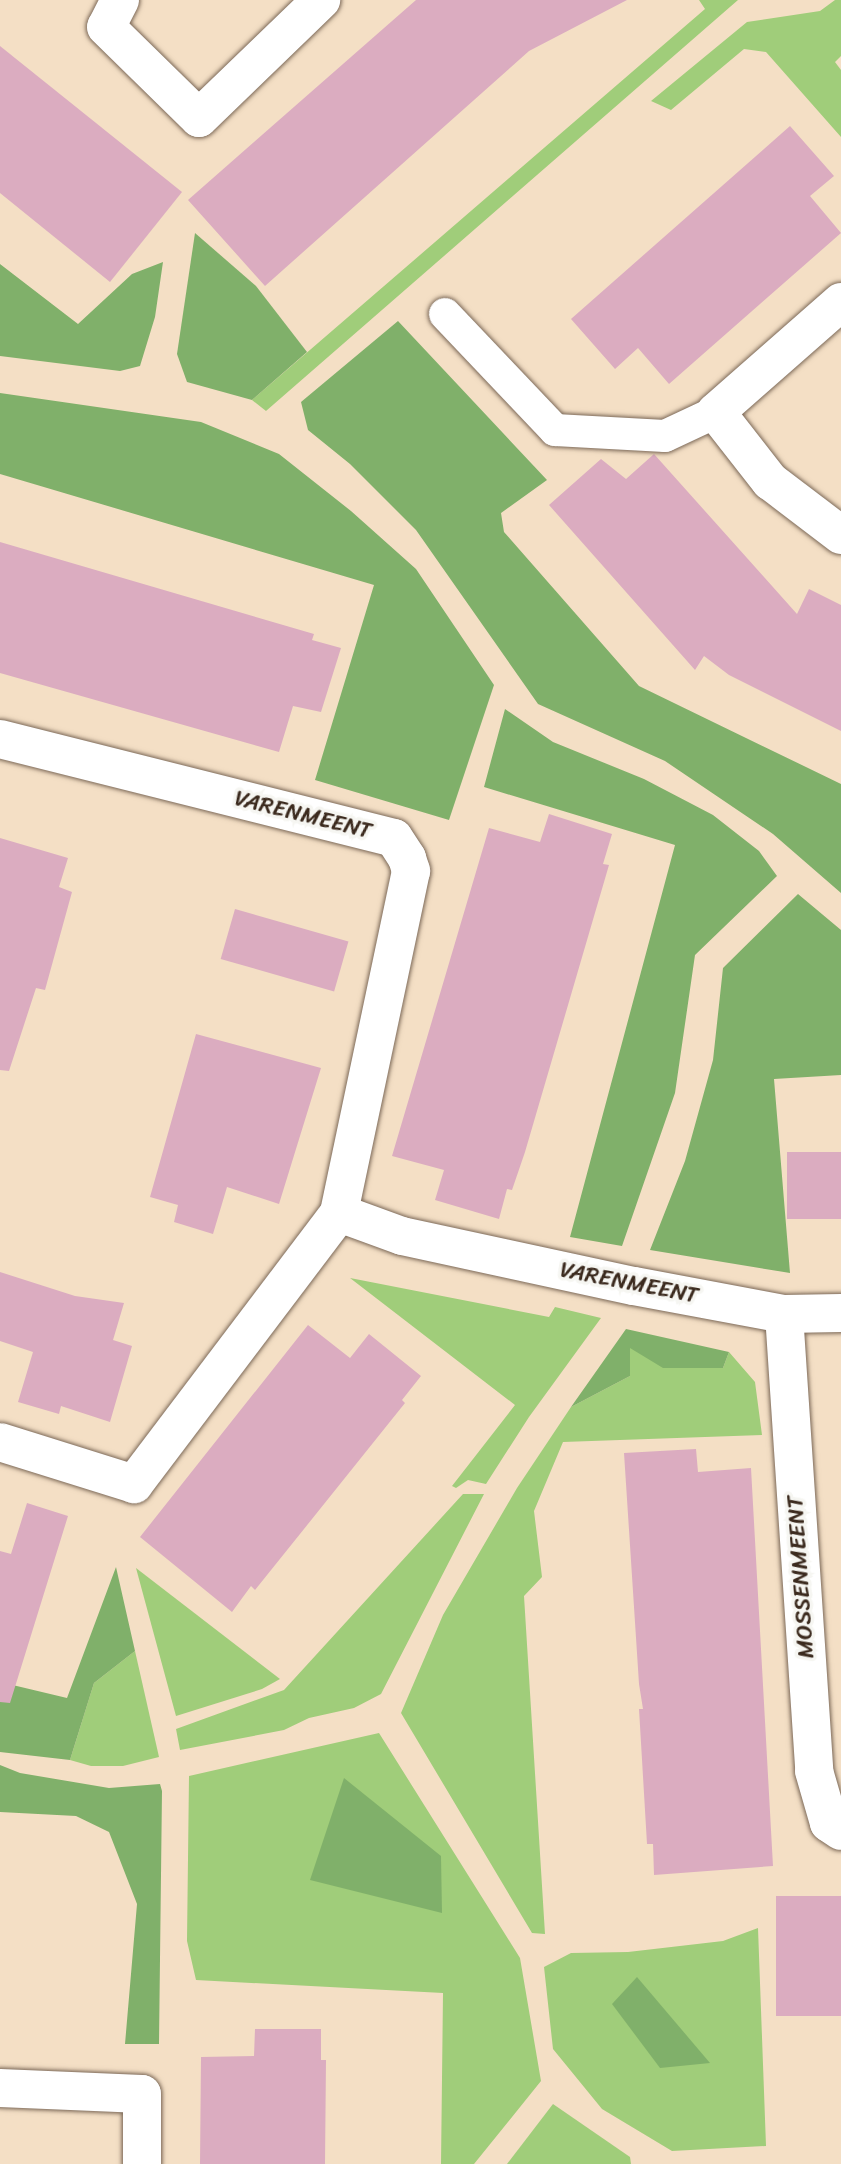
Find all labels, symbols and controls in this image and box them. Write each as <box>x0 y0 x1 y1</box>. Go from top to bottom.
street label: VARENMEENT <box>232 785 374 845</box>
street label: VARENMEENT <box>558 1256 700 1310</box>
street label: MOSSENMEENT <box>782 1495 820 1659</box>

